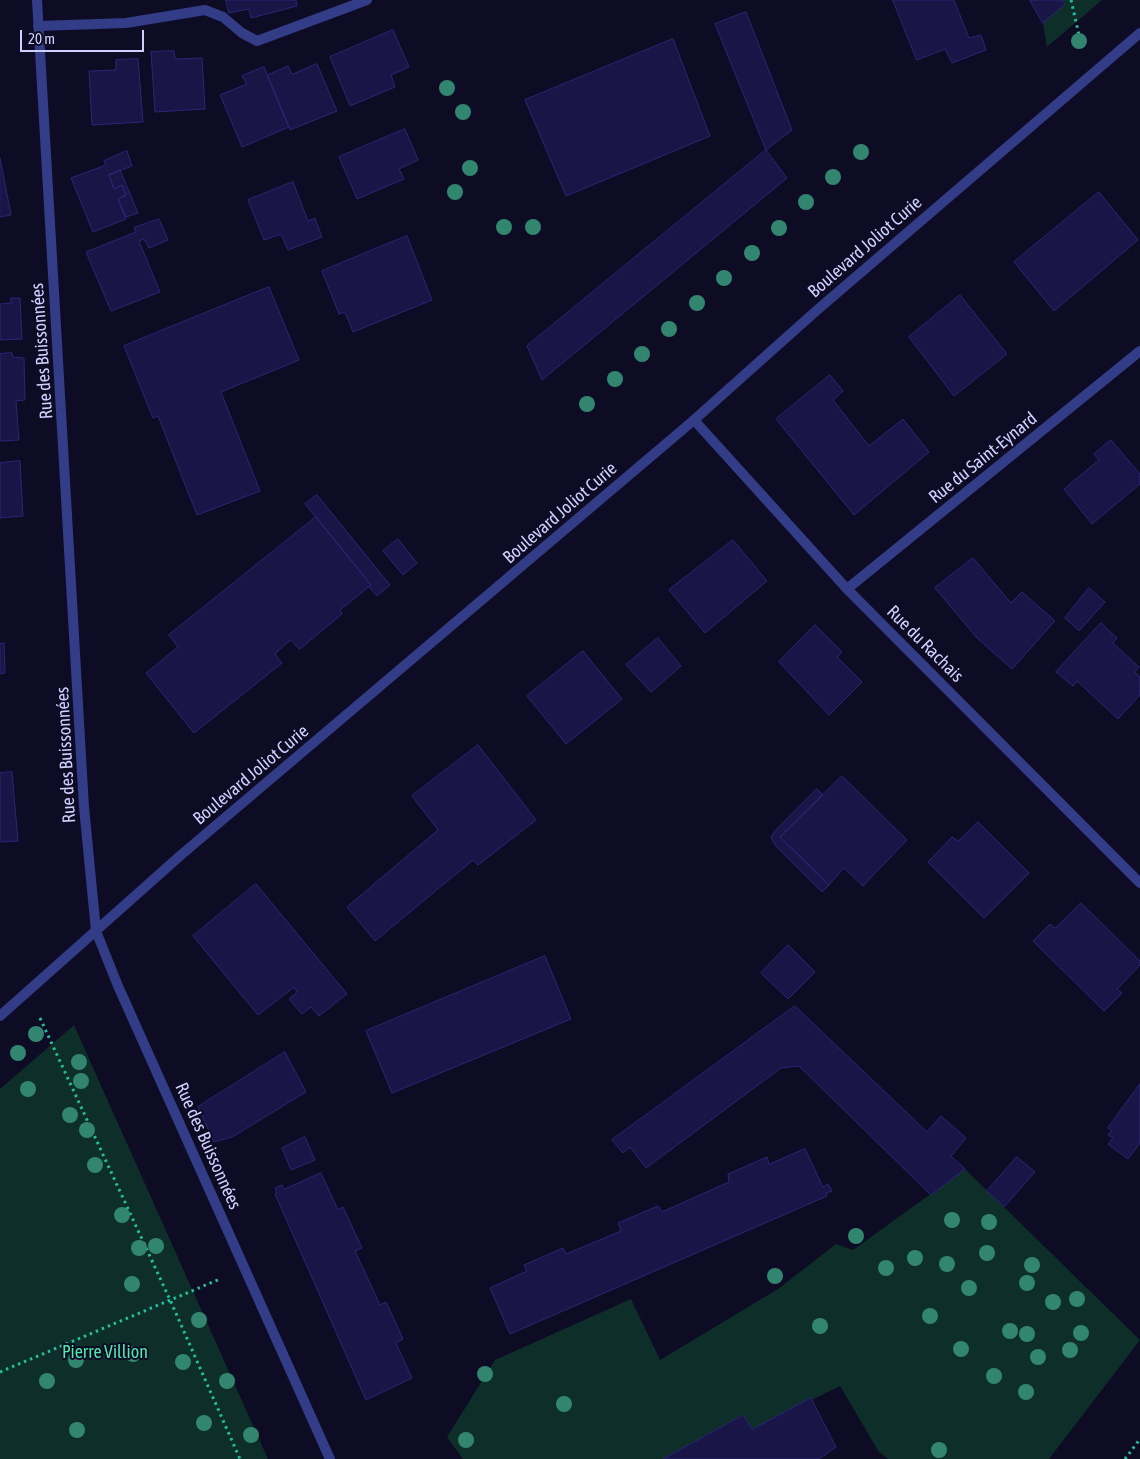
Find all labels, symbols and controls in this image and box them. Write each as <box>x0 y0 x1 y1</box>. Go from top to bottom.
scale bar <box>22 20 146 52</box>
text: 20 m <box>28 30 55 47</box>
street label: Boulevard Joliot Curie <box>804 192 926 302</box>
street label: Rue des Buissonnées <box>26 282 58 420</box>
street label: Rue du Saint-Eynard <box>925 408 1041 508</box>
street label: Boulevard Joliot Curie <box>499 458 621 568</box>
street label: Rue du Rachais <box>882 601 968 687</box>
street label: Rue des Buissonnées <box>52 686 80 824</box>
street label: Boulevard Joliot Curie <box>189 720 313 830</box>
street label: Rue des Buissonnées <box>170 1079 246 1213</box>
park label: Pierre Villion <box>62 1341 148 1363</box>

